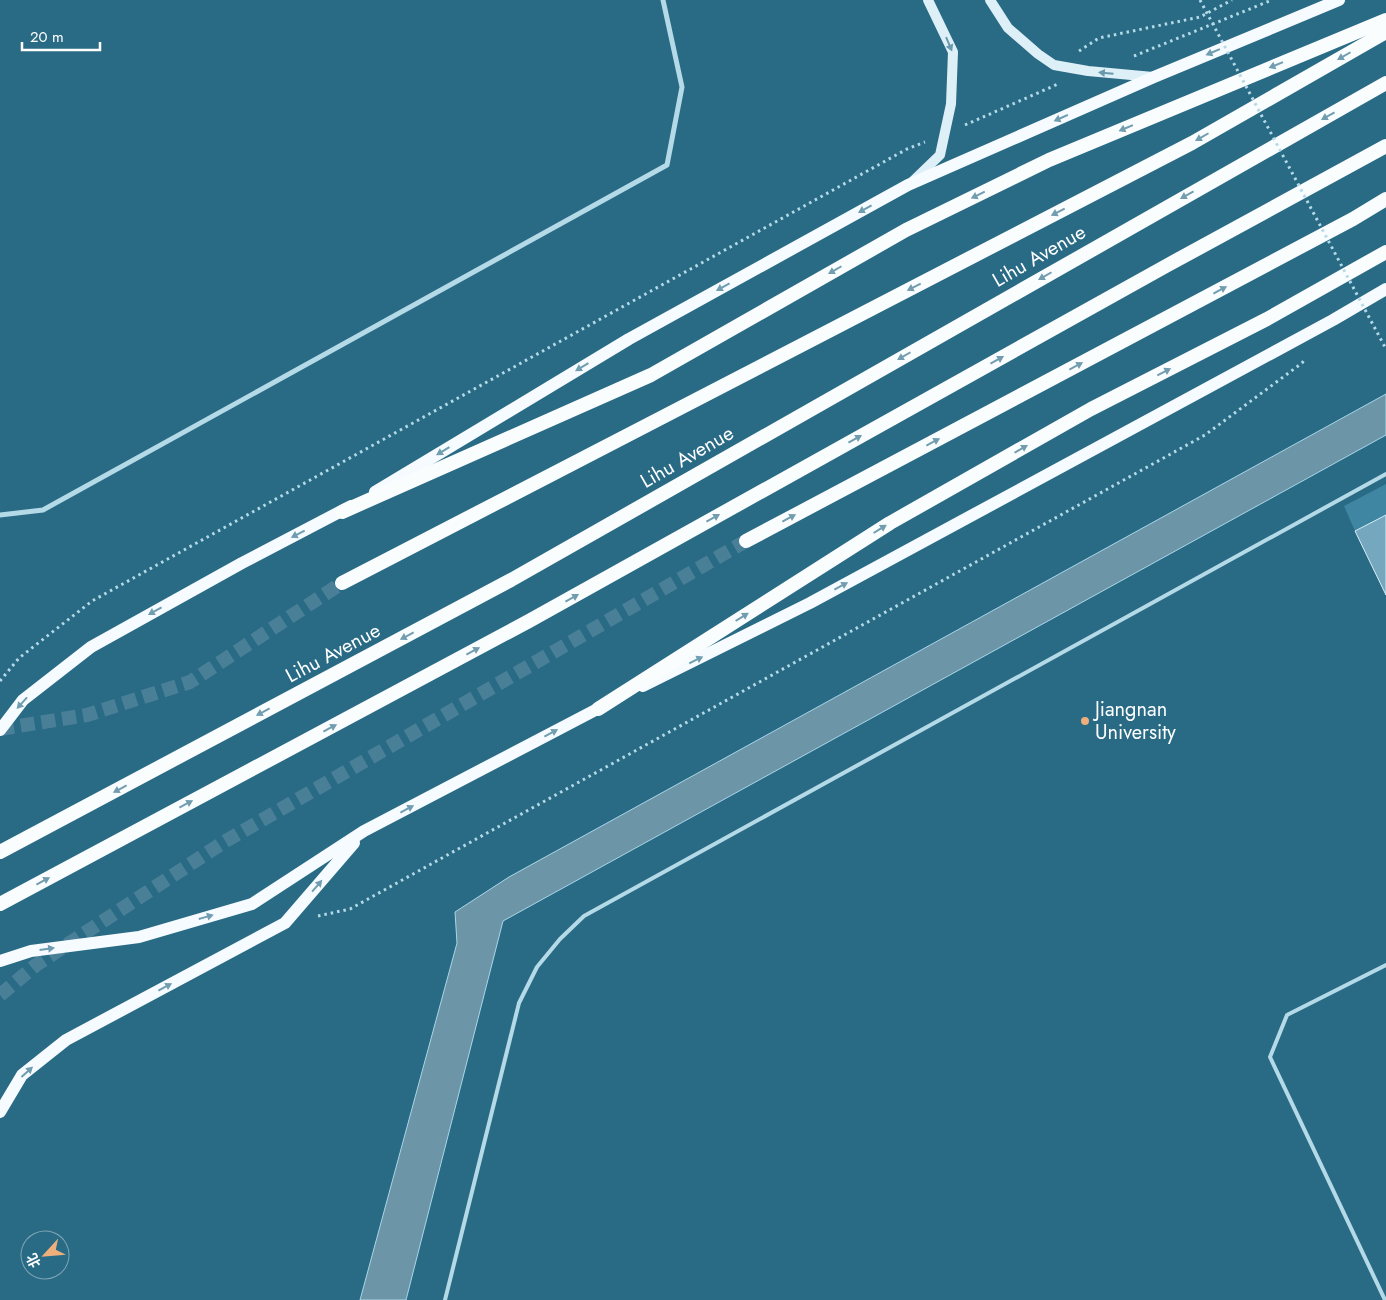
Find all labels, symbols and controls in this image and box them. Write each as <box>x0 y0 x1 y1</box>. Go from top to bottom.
scale bar <box>22 20 100 52</box>
text: 20 m <box>30 26 64 48</box>
one-way arrow <box>946 37 954 51</box>
one-way arrow <box>1206 49 1221 57</box>
one-way arrow <box>1337 52 1350 61</box>
one-way arrow <box>1268 61 1283 69</box>
one-way arrow <box>1097 68 1113 76</box>
one-way arrow <box>1322 111 1335 120</box>
one-way arrow <box>1054 114 1068 122</box>
one-way arrow <box>1119 124 1133 132</box>
one-way arrow <box>1196 132 1209 141</box>
one-way arrow <box>971 191 985 199</box>
one-way arrow <box>1180 191 1193 200</box>
one-way arrow <box>858 205 873 213</box>
one-way arrow <box>1051 208 1066 216</box>
street label: Lihu Avenue <box>987 218 1091 294</box>
one-way arrow <box>828 266 841 275</box>
one-way arrow <box>1039 271 1052 280</box>
one-way arrow <box>716 283 730 291</box>
one-way arrow <box>907 283 921 291</box>
one-way arrow <box>1213 285 1227 294</box>
one-way arrow <box>897 352 912 360</box>
one-way arrow <box>990 356 1005 364</box>
one-way arrow <box>1069 362 1084 370</box>
one-way arrow <box>575 363 588 372</box>
one-way arrow <box>1157 368 1171 376</box>
street label: Lihu Avenue <box>635 419 739 495</box>
one-way arrow <box>848 435 863 443</box>
one-way arrow <box>926 438 940 446</box>
one-way arrow <box>1013 445 1028 453</box>
one-way arrow <box>436 447 449 456</box>
one-way arrow <box>707 514 720 523</box>
one-way arrow <box>783 514 796 523</box>
one-way arrow <box>873 525 886 534</box>
one-way arrow <box>291 530 306 538</box>
one-way arrow <box>835 582 848 591</box>
one-way arrow <box>565 593 578 602</box>
one-way arrow <box>148 607 163 615</box>
one-way arrow <box>736 612 749 621</box>
street label: Lihu Avenue <box>281 616 385 690</box>
one-way arrow <box>399 632 414 640</box>
one-way arrow <box>466 647 480 655</box>
one-way arrow <box>689 656 704 664</box>
place label: Jiangnan University <box>1092 695 1176 747</box>
one-way arrow <box>16 696 28 708</box>
one-way arrow <box>256 708 270 717</box>
marker: Jiangnan University <box>1079 715 1091 727</box>
one-way arrow <box>322 724 337 732</box>
one-way arrow <box>544 729 559 737</box>
one-way arrow <box>112 785 127 793</box>
one-way arrow <box>180 800 193 809</box>
one-way arrow <box>401 804 414 813</box>
one-way arrow <box>36 877 50 885</box>
one-way arrow <box>311 880 322 892</box>
one-way arrow <box>199 913 214 921</box>
one-way arrow <box>39 945 55 953</box>
one-way arrow <box>157 983 172 991</box>
one-way arrow <box>21 1066 33 1078</box>
north arrow <box>20 1230 70 1280</box>
text: 北 <box>21 1250 45 1271</box>

